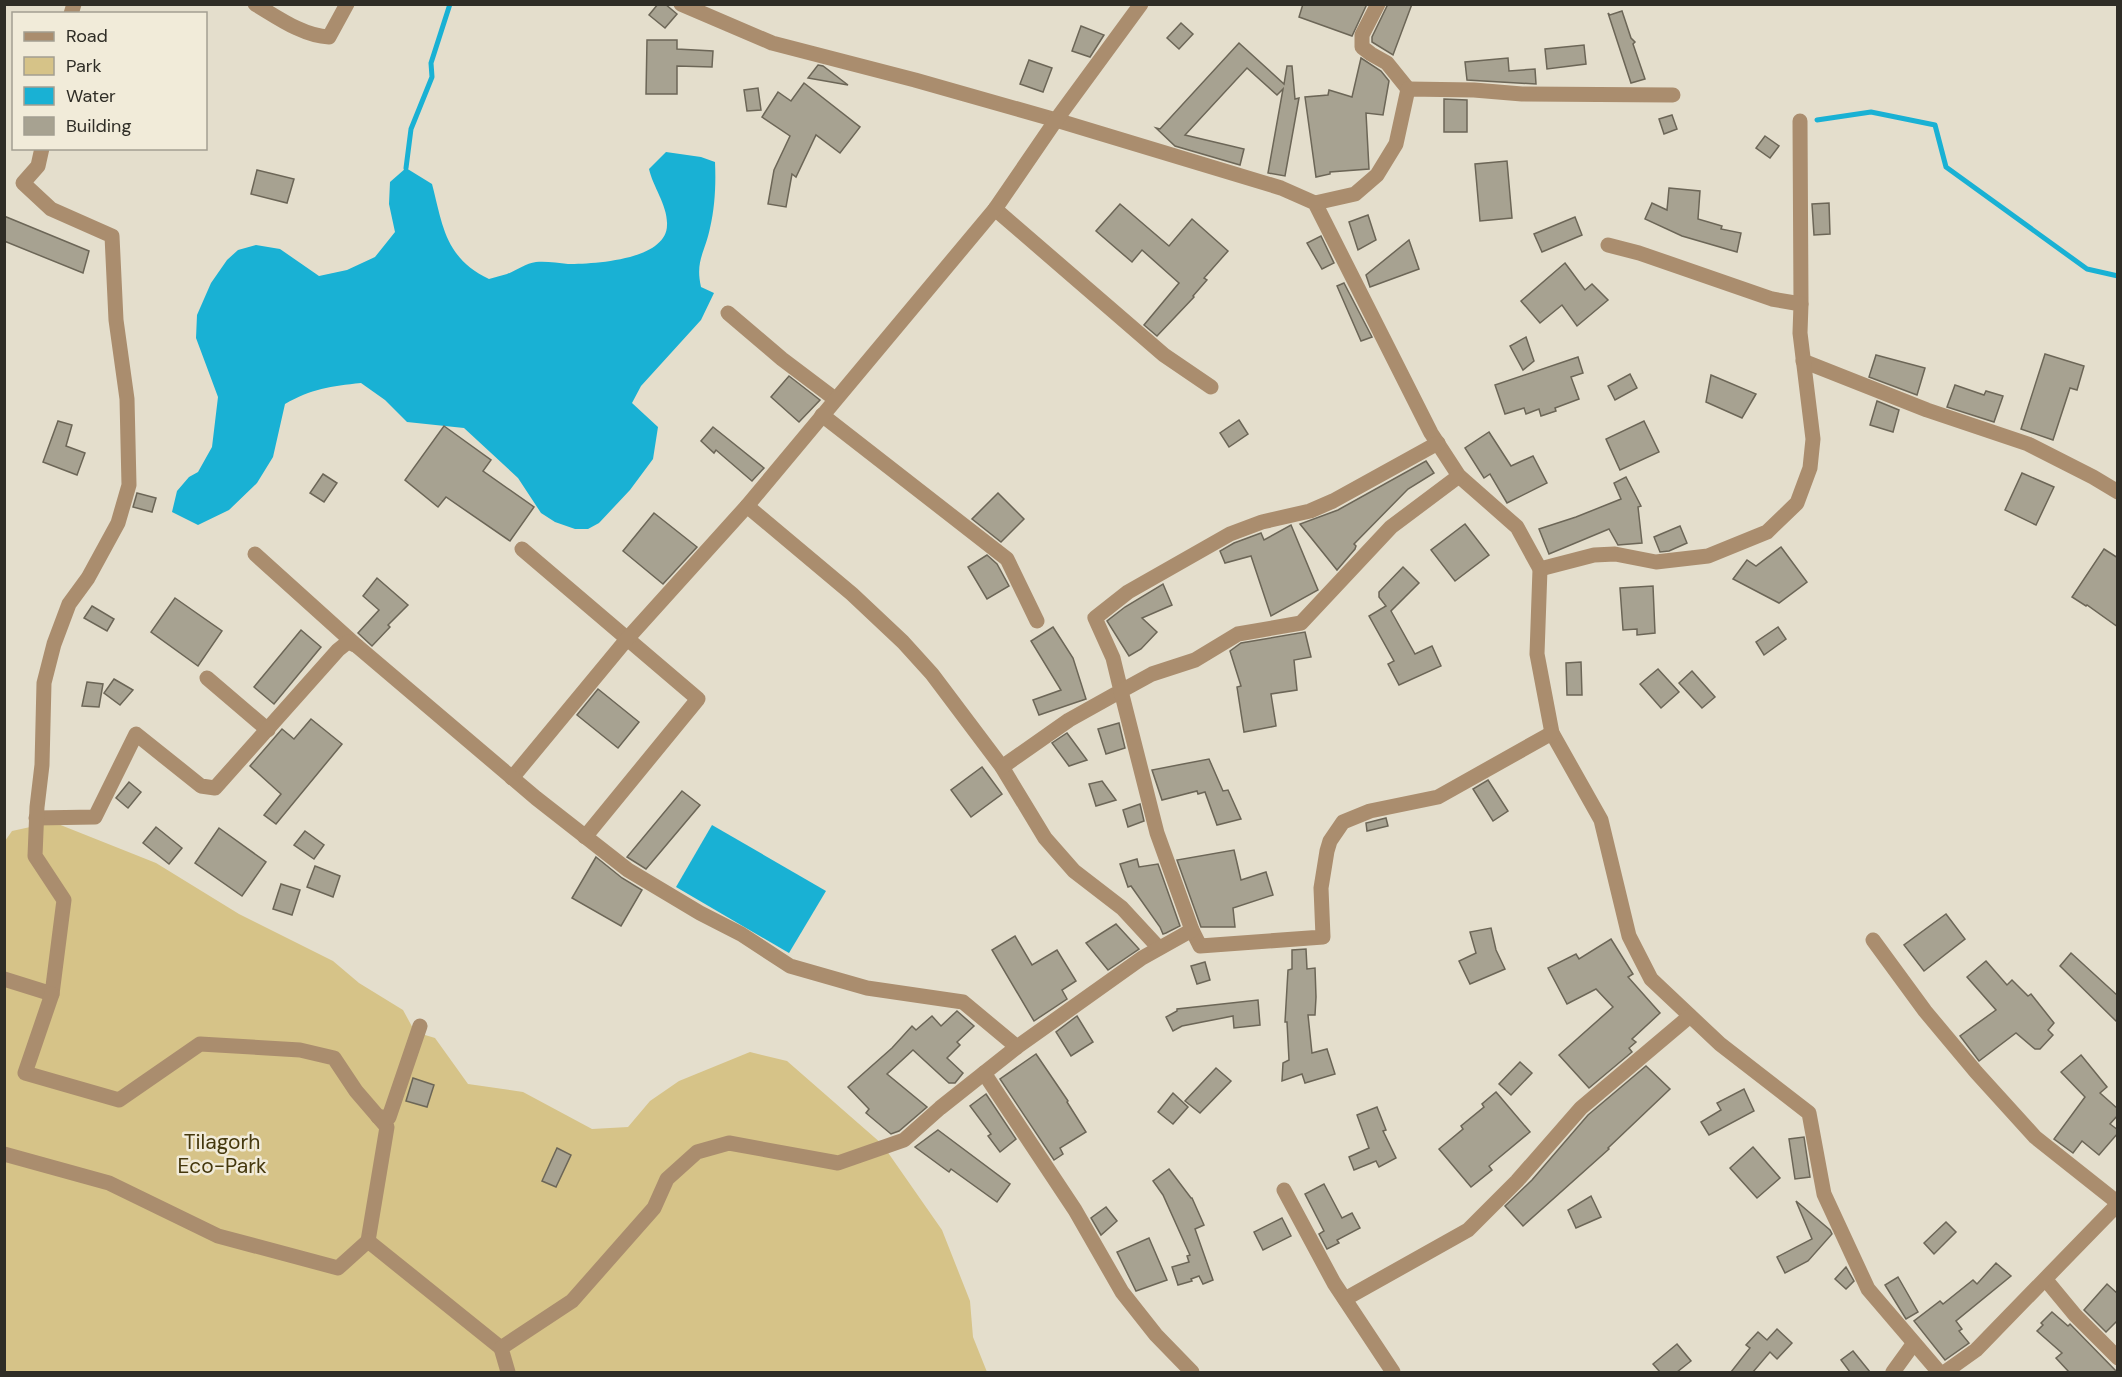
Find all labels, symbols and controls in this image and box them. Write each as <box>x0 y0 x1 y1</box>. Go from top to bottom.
legend <box>12 12 207 150</box>
text: Road <box>66 24 108 48</box>
text: Park <box>66 54 102 78</box>
text: Water <box>66 84 116 108</box>
text: Building <box>66 114 131 138</box>
park label: Tilagorh Eco-Park <box>177 1128 267 1180</box>

